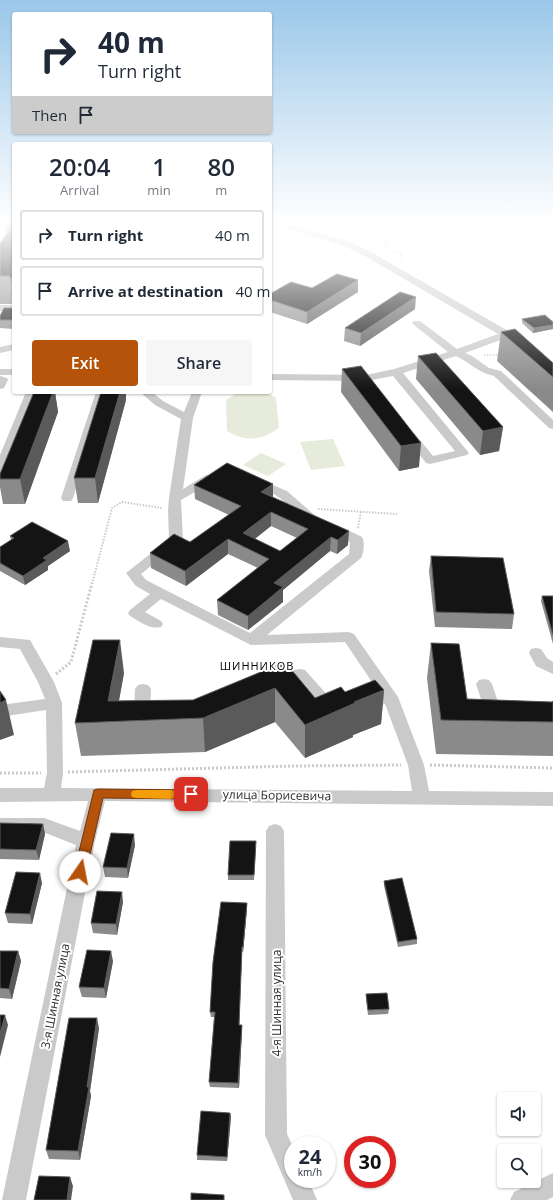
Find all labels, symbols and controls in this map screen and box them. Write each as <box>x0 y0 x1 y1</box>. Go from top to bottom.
text: 40 m <box>98 23 165 61</box>
icon: right <box>32 28 84 80</box>
text: Turn right <box>98 59 181 83</box>
icon: arrive <box>75 104 97 126</box>
text: Then <box>32 105 67 125</box>
text: 20:04 <box>49 150 110 183</box>
text: 1 <box>152 150 166 183</box>
text: 80 <box>208 150 235 183</box>
text: Arrival <box>60 181 99 199</box>
text: min <box>147 181 171 199</box>
text: m <box>215 181 227 199</box>
icon: right <box>34 224 56 246</box>
text: Turn right <box>68 225 143 245</box>
text: 40 m <box>215 225 250 245</box>
icon: arrive <box>34 280 56 302</box>
text: Arrive at destination <box>68 281 223 301</box>
text: 40 m <box>235 281 270 301</box>
button: Exit <box>32 340 138 386</box>
button: Share <box>146 340 252 386</box>
district label: ШИННИКОВ <box>220 658 294 673</box>
pin <box>174 777 208 811</box>
icon: arrive <box>180 783 202 805</box>
street label: улица Борисевича <box>223 786 331 804</box>
position arrow <box>59 851 101 893</box>
street label: 3-я Шинная улица <box>36 942 74 1050</box>
street label: 4-я Шинная улица <box>268 950 285 1056</box>
map controls <box>497 1092 541 1188</box>
button: sound <box>497 1092 541 1136</box>
speed limit sign: 30 <box>344 1136 396 1188</box>
text: 24 <box>299 1143 321 1170</box>
button: search <box>497 1144 541 1188</box>
text: km/h <box>298 1165 322 1179</box>

